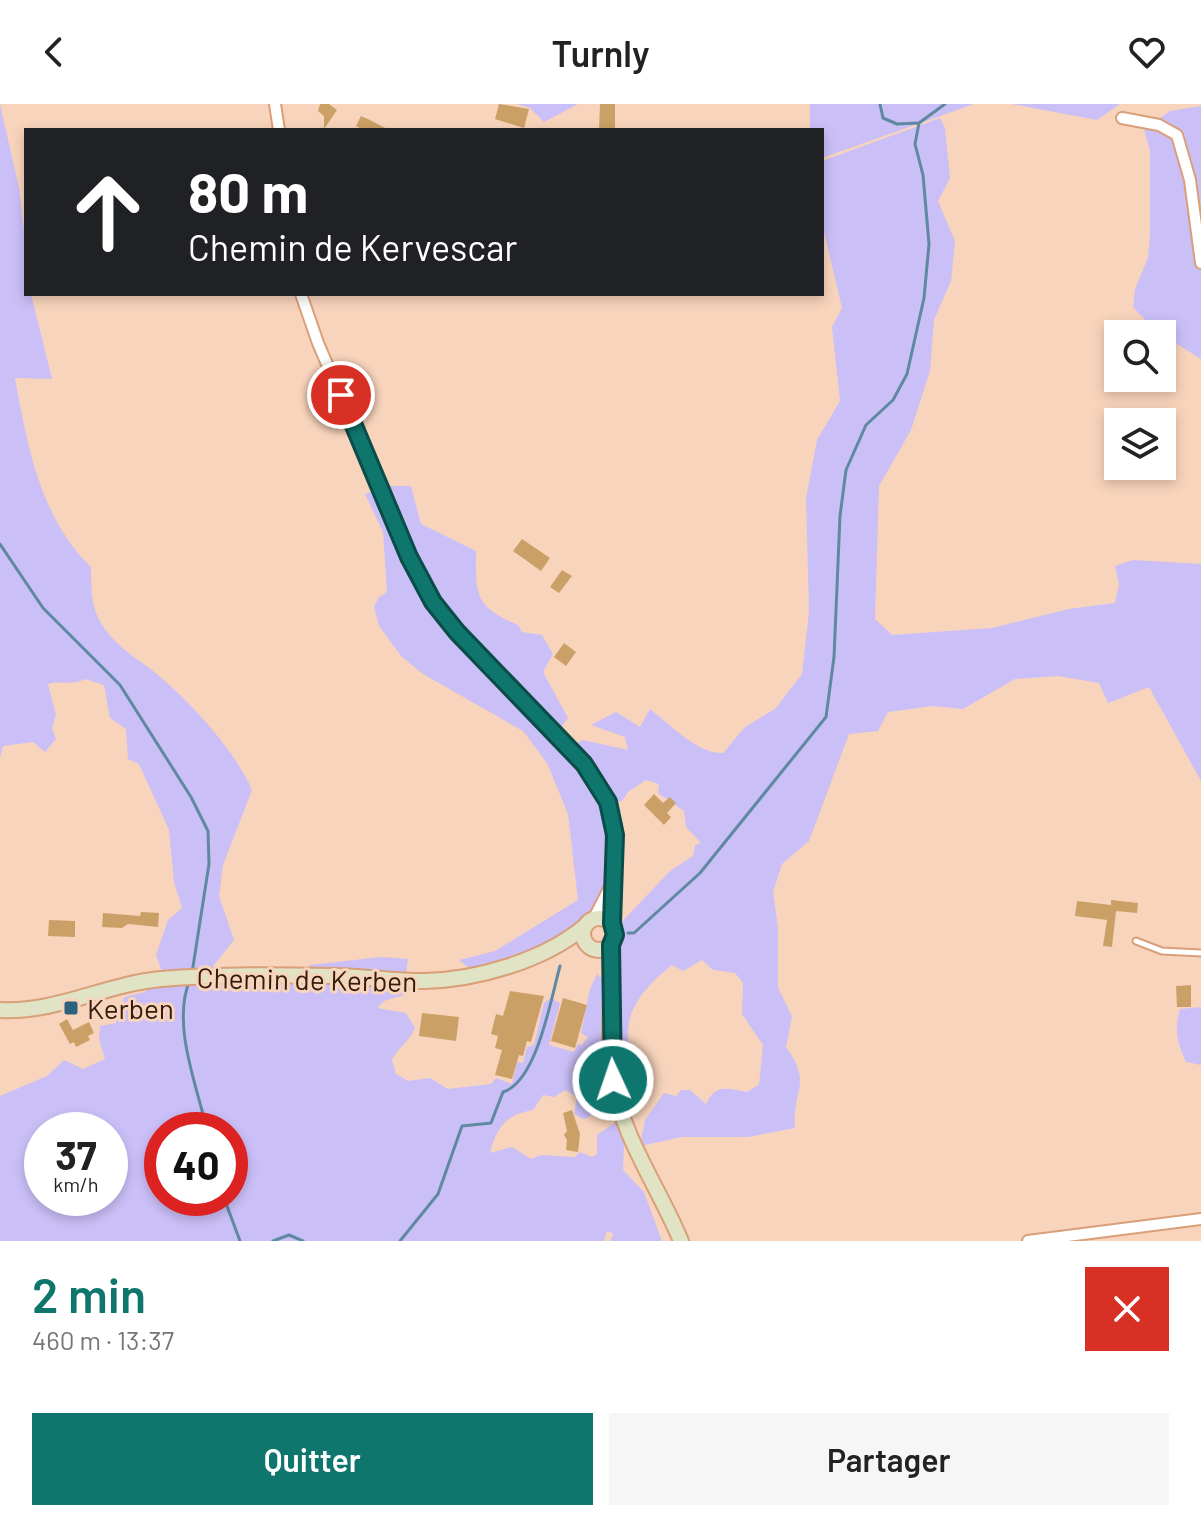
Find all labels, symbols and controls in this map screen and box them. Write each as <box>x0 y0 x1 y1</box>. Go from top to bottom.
icon: back <box>32 30 76 74</box>
icon: heart <box>1125 30 1169 74</box>
text: Turnly <box>552 31 650 74</box>
text: 80 m <box>188 157 308 224</box>
icon: ahead <box>56 160 160 264</box>
text: Chemin de Kervescar <box>188 225 517 268</box>
map controls <box>1104 320 1176 480</box>
button: search <box>1104 320 1176 392</box>
pin <box>307 361 375 429</box>
icon: arrive <box>319 373 363 417</box>
button: layers <box>1104 408 1176 480</box>
street label: Chemin de Kerben <box>196 960 418 998</box>
place label: Kerben <box>87 991 174 1025</box>
marker: Kerben <box>62 999 80 1017</box>
position arrow <box>571 1038 655 1122</box>
speed limit sign: 40 <box>144 1112 248 1216</box>
text: 37 <box>55 1130 97 1178</box>
text: km/h <box>53 1172 99 1196</box>
text: 2 min <box>32 1265 146 1323</box>
button: close <box>1085 1267 1169 1351</box>
text: 460 m · 13:37 <box>32 1324 174 1355</box>
button: Quitter <box>32 1413 593 1505</box>
button: Partager <box>609 1413 1169 1505</box>

